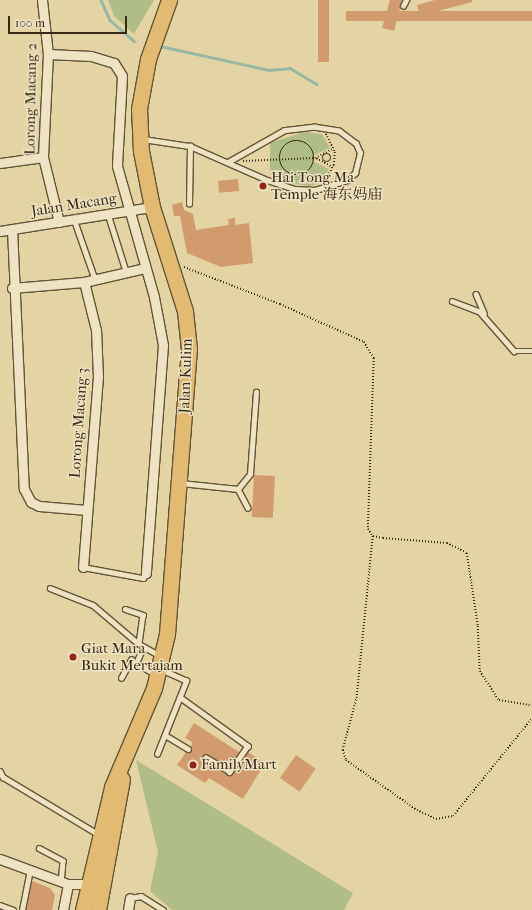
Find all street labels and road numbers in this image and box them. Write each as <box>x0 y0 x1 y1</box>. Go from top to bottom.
street label: Lorong Macang 2 <box>21 43 41 155</box>
street label: Jalan Macang <box>30 189 118 221</box>
street label: Jalan Kulim <box>176 338 196 414</box>
street label: Lorong Macang 3 <box>66 367 92 479</box>

